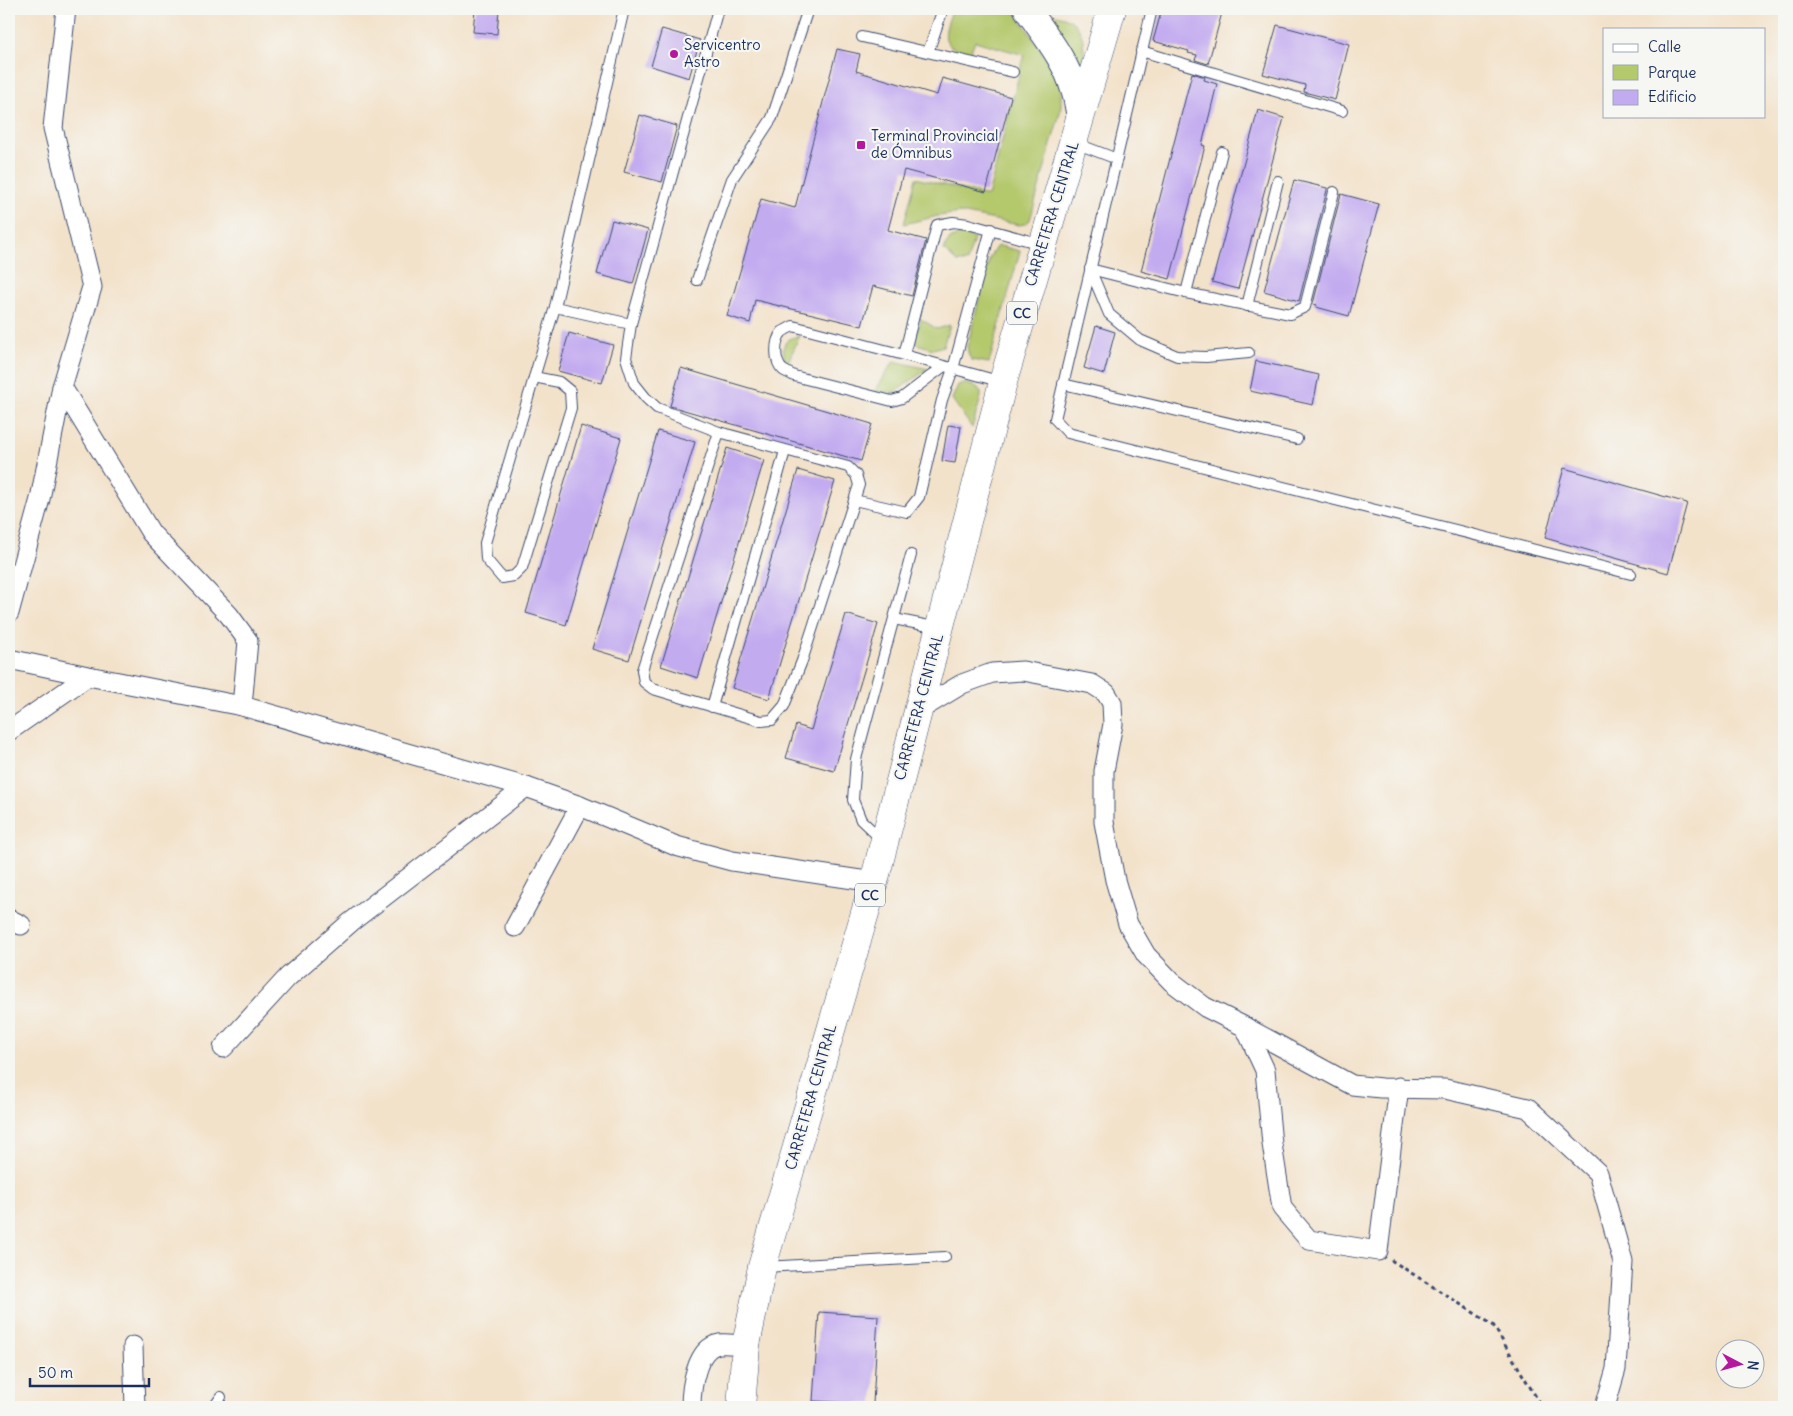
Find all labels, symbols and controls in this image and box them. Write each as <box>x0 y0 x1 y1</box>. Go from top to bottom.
legend <box>1603 28 1766 118</box>
place label: Servicentro Astro <box>684 35 761 71</box>
text: Calle <box>1648 37 1681 56</box>
marker: Servicentro Astro <box>668 48 680 60</box>
text: Parque <box>1648 63 1696 82</box>
text: Edificio <box>1648 87 1696 106</box>
place label: Terminal Provincial de Ómnibus <box>871 126 998 162</box>
marker: Terminal Provincial de Ómnibus <box>855 139 867 151</box>
street label: CARRETERA CENTRAL <box>1020 139 1083 289</box>
road number: CC <box>1007 302 1037 324</box>
street label: CARRETERA CENTRAL <box>890 632 947 782</box>
road number: CC <box>855 884 885 906</box>
street label: CARRETERA CENTRAL <box>781 1022 840 1172</box>
north arrow <box>1716 1338 1766 1388</box>
scale bar <box>30 1356 149 1388</box>
text: N <box>1743 1360 1762 1371</box>
text: 50 m <box>38 1363 73 1382</box>

